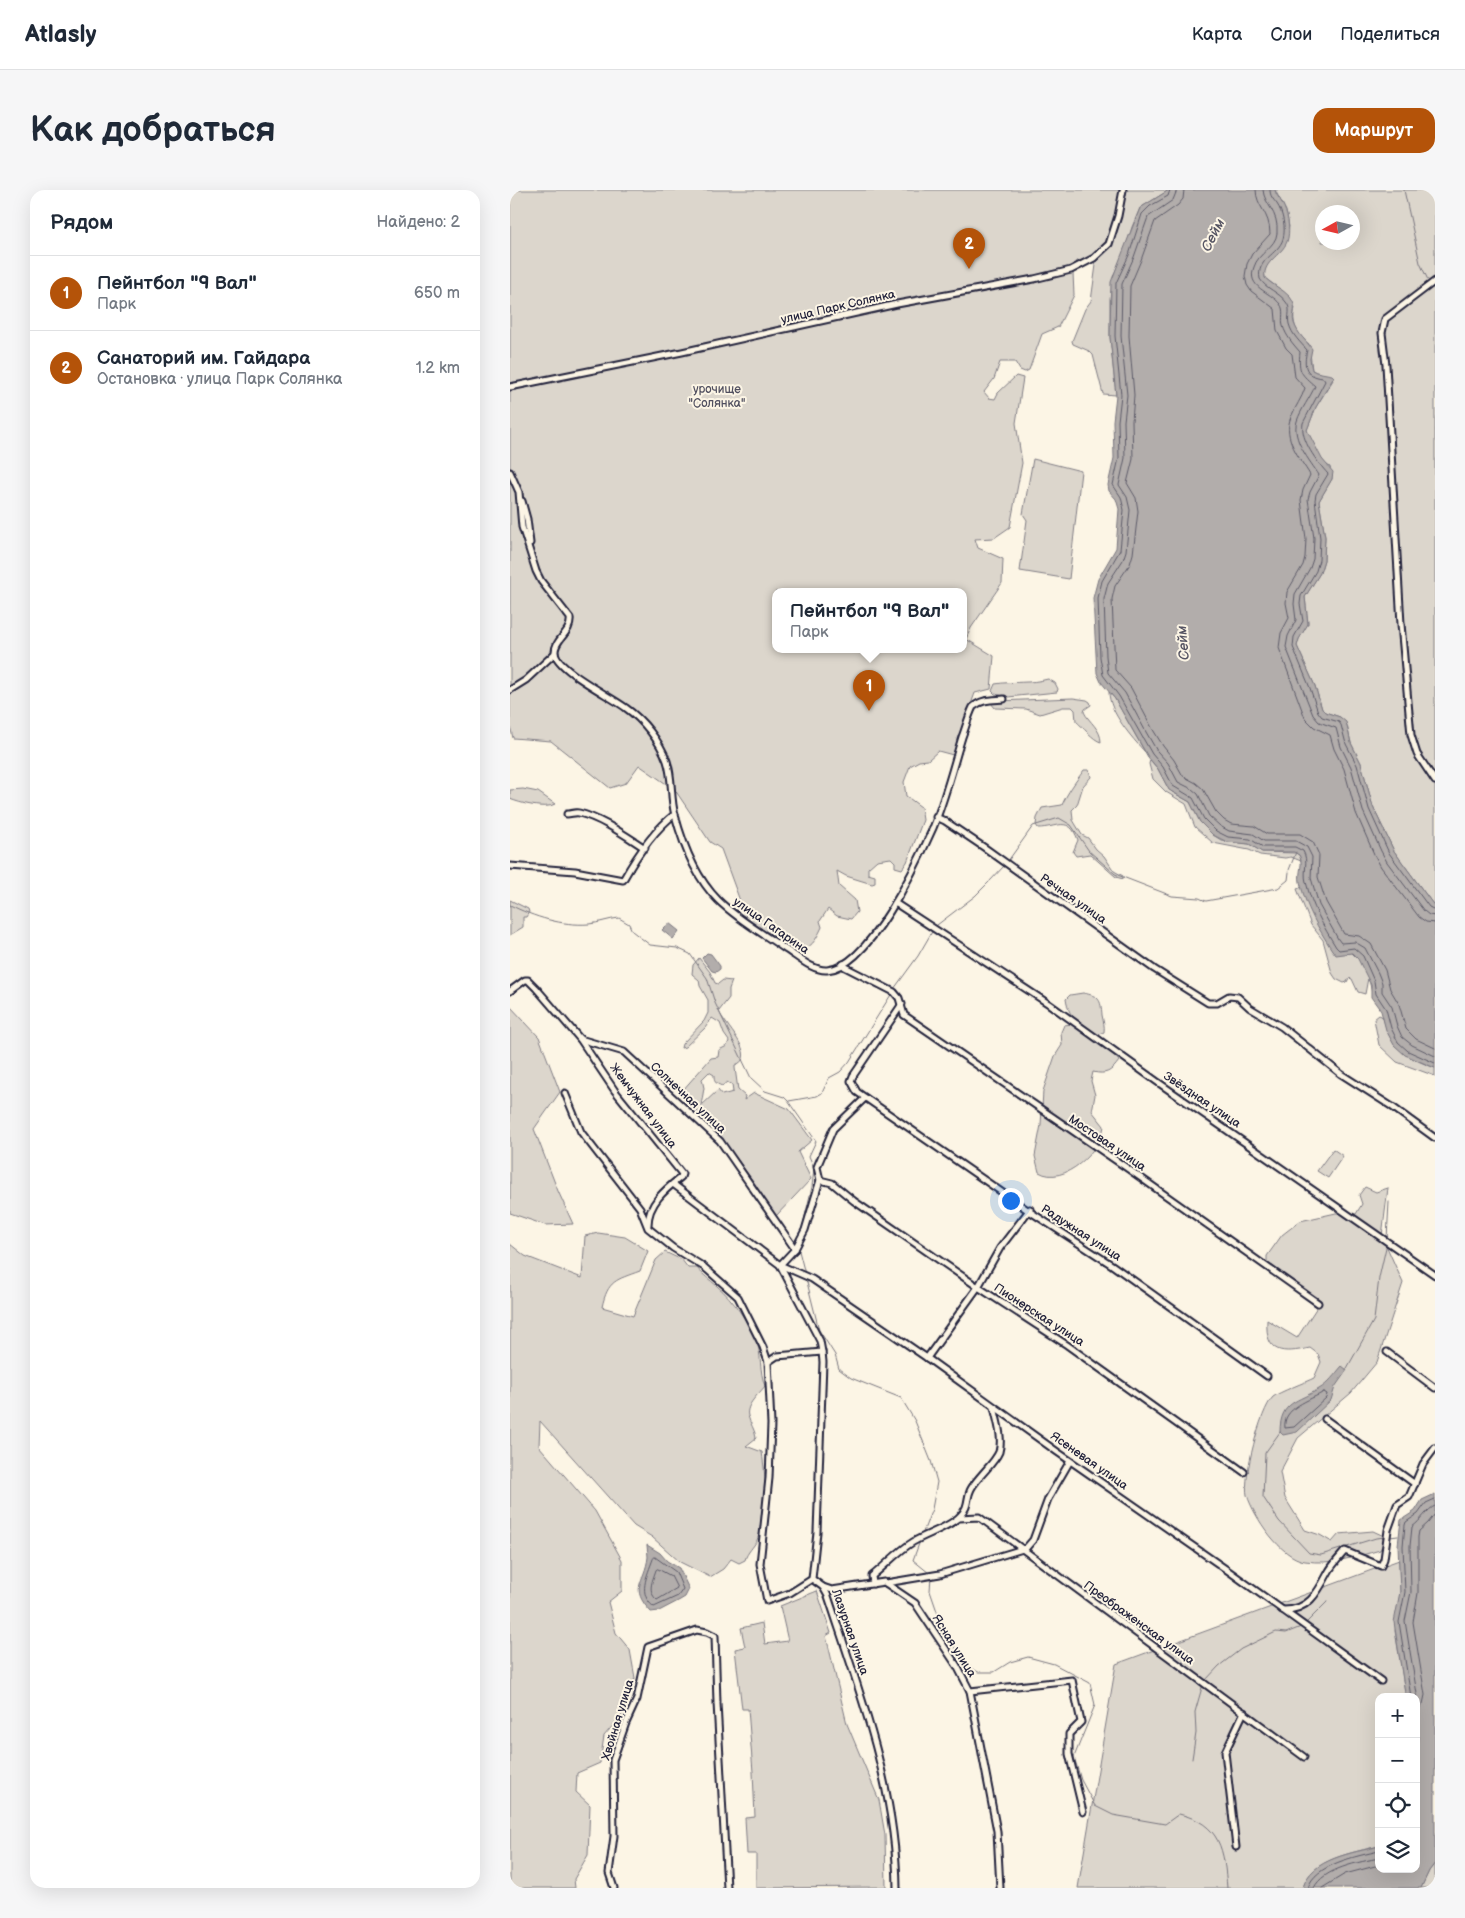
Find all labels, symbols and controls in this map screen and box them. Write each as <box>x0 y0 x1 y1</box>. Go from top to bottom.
text: Atlasly <box>25 20 96 49</box>
text: Карта <box>1192 24 1242 45</box>
text: Слои <box>1270 24 1312 45</box>
text: Поделиться <box>1340 24 1440 45</box>
button: Маршрут <box>1313 108 1435 153</box>
text: Как добраться <box>30 109 276 152</box>
north arrow <box>1315 205 1360 250</box>
text: Рядом <box>50 210 113 235</box>
text: Найдено: 2 <box>376 213 460 232</box>
water label: Сейм <box>1198 216 1228 254</box>
pin: 2 <box>953 228 985 269</box>
text: Пейнтбол "9 Вал" <box>97 272 257 295</box>
text: 1 <box>63 284 69 303</box>
text: 650 m <box>414 284 460 303</box>
street label: улица Парк Солянка <box>779 287 897 327</box>
text: Парк <box>97 295 136 314</box>
text: Санаторий им. Гайдара <box>97 347 310 370</box>
text: 2 <box>61 359 71 378</box>
text: 1.2 km <box>416 359 460 378</box>
text: Остановка · улица Парк Солянка <box>97 370 342 389</box>
park label: урочище "Солянка" <box>689 382 745 411</box>
popup <box>772 588 967 653</box>
text: Пейнтбол "9 Вал" <box>790 600 949 623</box>
text: Парк <box>790 623 829 642</box>
water label: Сейм <box>1173 625 1193 661</box>
pin: 1 <box>853 670 885 711</box>
street label: Речная улица <box>1037 871 1109 927</box>
street label: улица Гагарина <box>730 894 812 958</box>
street label: Солнечная улица <box>647 1059 729 1137</box>
street label: Жемчужная улица <box>606 1061 680 1151</box>
street label: Звёздная улица <box>1161 1069 1243 1131</box>
street label: Мостовая улица <box>1065 1112 1149 1174</box>
your location <box>998 1188 1024 1214</box>
street label: Радужная улица <box>1038 1201 1124 1265</box>
street label: Пионерская улица <box>991 1280 1087 1350</box>
street label: Ясеневая улица <box>1047 1429 1131 1493</box>
street label: Преображенская улица <box>1081 1578 1197 1668</box>
street label: Лазурная улица <box>828 1586 872 1677</box>
street label: Ясная улица <box>929 1612 979 1680</box>
street label: Хвойная улица <box>599 1678 637 1762</box>
map controls <box>1375 1693 1420 1873</box>
button: + <box>1375 1693 1420 1738</box>
button: − <box>1375 1738 1420 1783</box>
button: locate <box>1375 1783 1420 1828</box>
button: layers <box>1375 1828 1420 1873</box>

